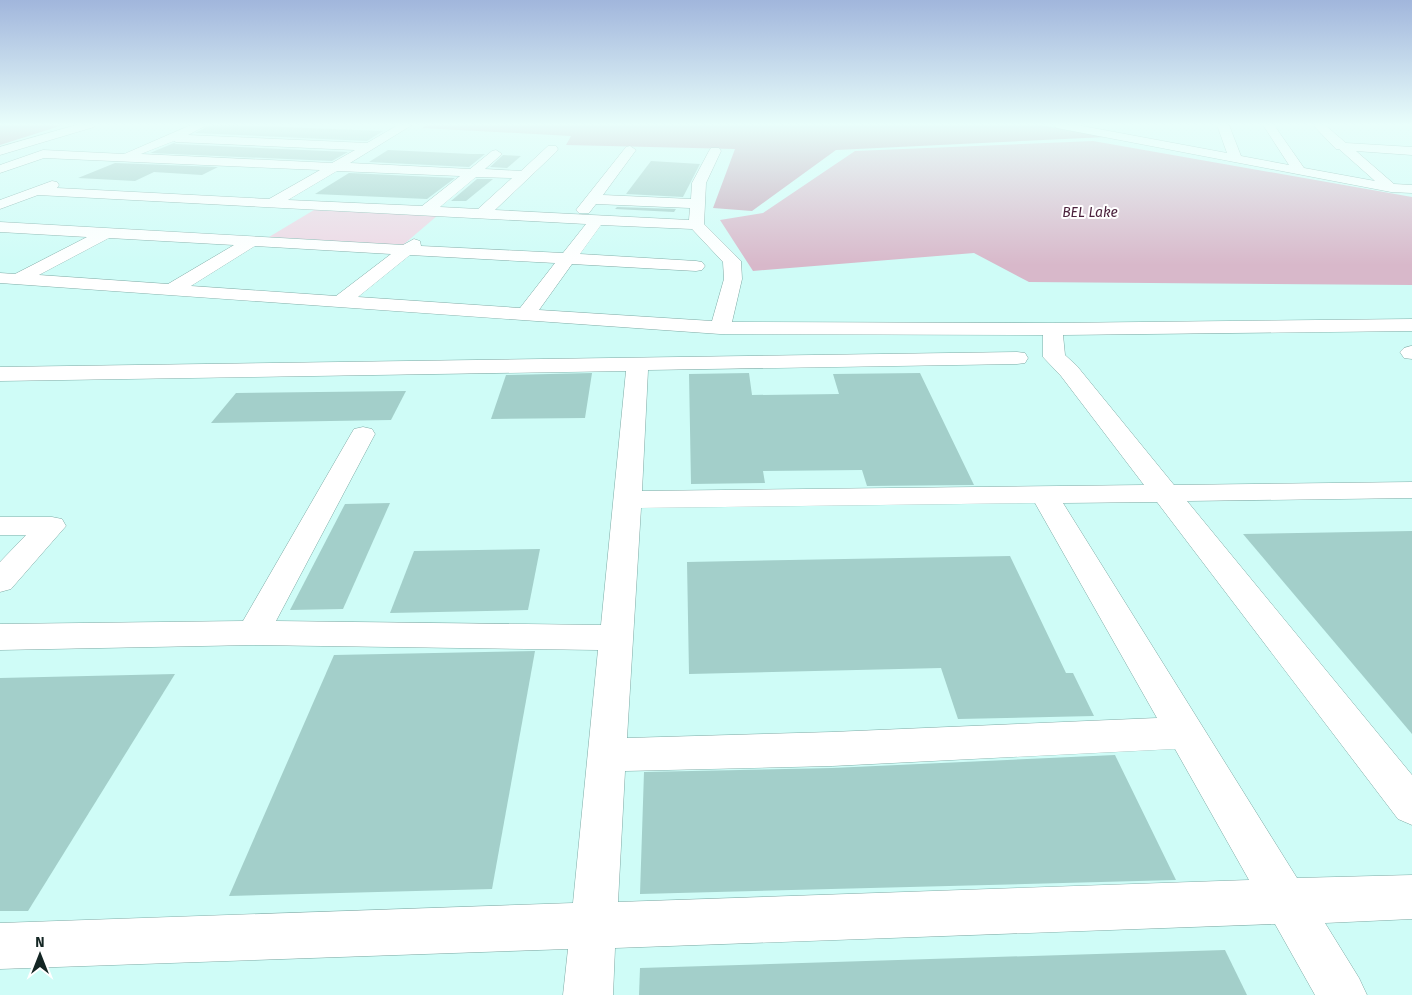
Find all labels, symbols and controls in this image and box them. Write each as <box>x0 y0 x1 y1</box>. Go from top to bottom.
water label: BEL Lake <box>1062 204 1118 221</box>
north arrow <box>15 930 65 980</box>
text: N <box>35 934 45 951</box>

